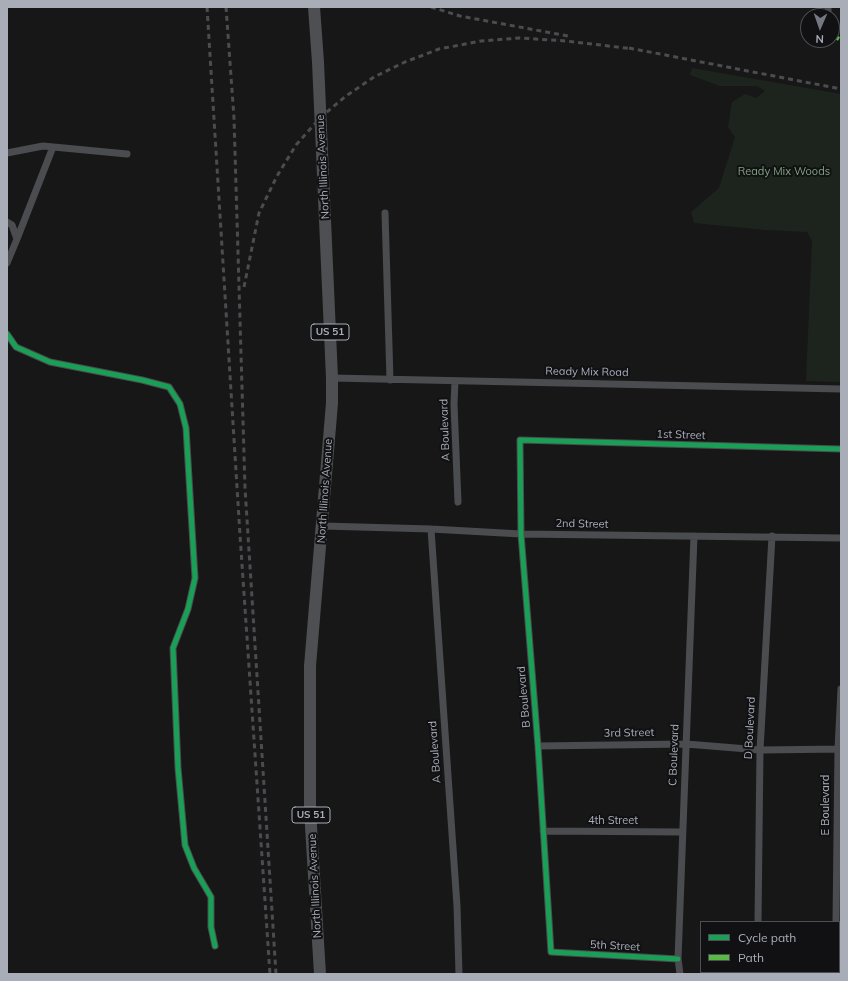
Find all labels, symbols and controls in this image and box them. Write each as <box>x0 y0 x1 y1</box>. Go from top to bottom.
north arrow <box>800 8 840 48</box>
text: N <box>815 32 824 46</box>
street label: North Illinois Avenue <box>314 114 332 220</box>
park label: Ready Mix Woods <box>738 165 830 179</box>
road number: US 51 <box>311 324 349 340</box>
street label: Ready Mix Road <box>545 365 629 379</box>
street label: A Boulevard <box>437 399 453 461</box>
street label: 1st Street <box>656 428 706 442</box>
street label: North Illinois Avenue <box>315 438 335 544</box>
street label: 2nd Street <box>555 517 609 531</box>
street label: B Boulevard <box>515 666 533 728</box>
street label: D Boulevard <box>742 696 758 760</box>
street label: A Boulevard <box>426 720 444 784</box>
street label: C Boulevard <box>666 724 682 786</box>
street label: 3rd Street <box>604 726 654 740</box>
street label: E Boulevard <box>819 775 833 835</box>
road number: US 51 <box>292 807 330 823</box>
street label: 4th Street <box>588 814 638 828</box>
street label: North Illinois Avenue <box>306 833 324 939</box>
legend <box>700 921 840 973</box>
text: Cycle path <box>738 930 796 945</box>
street label: 5th Street <box>590 938 640 954</box>
text: Path <box>738 950 764 965</box>

